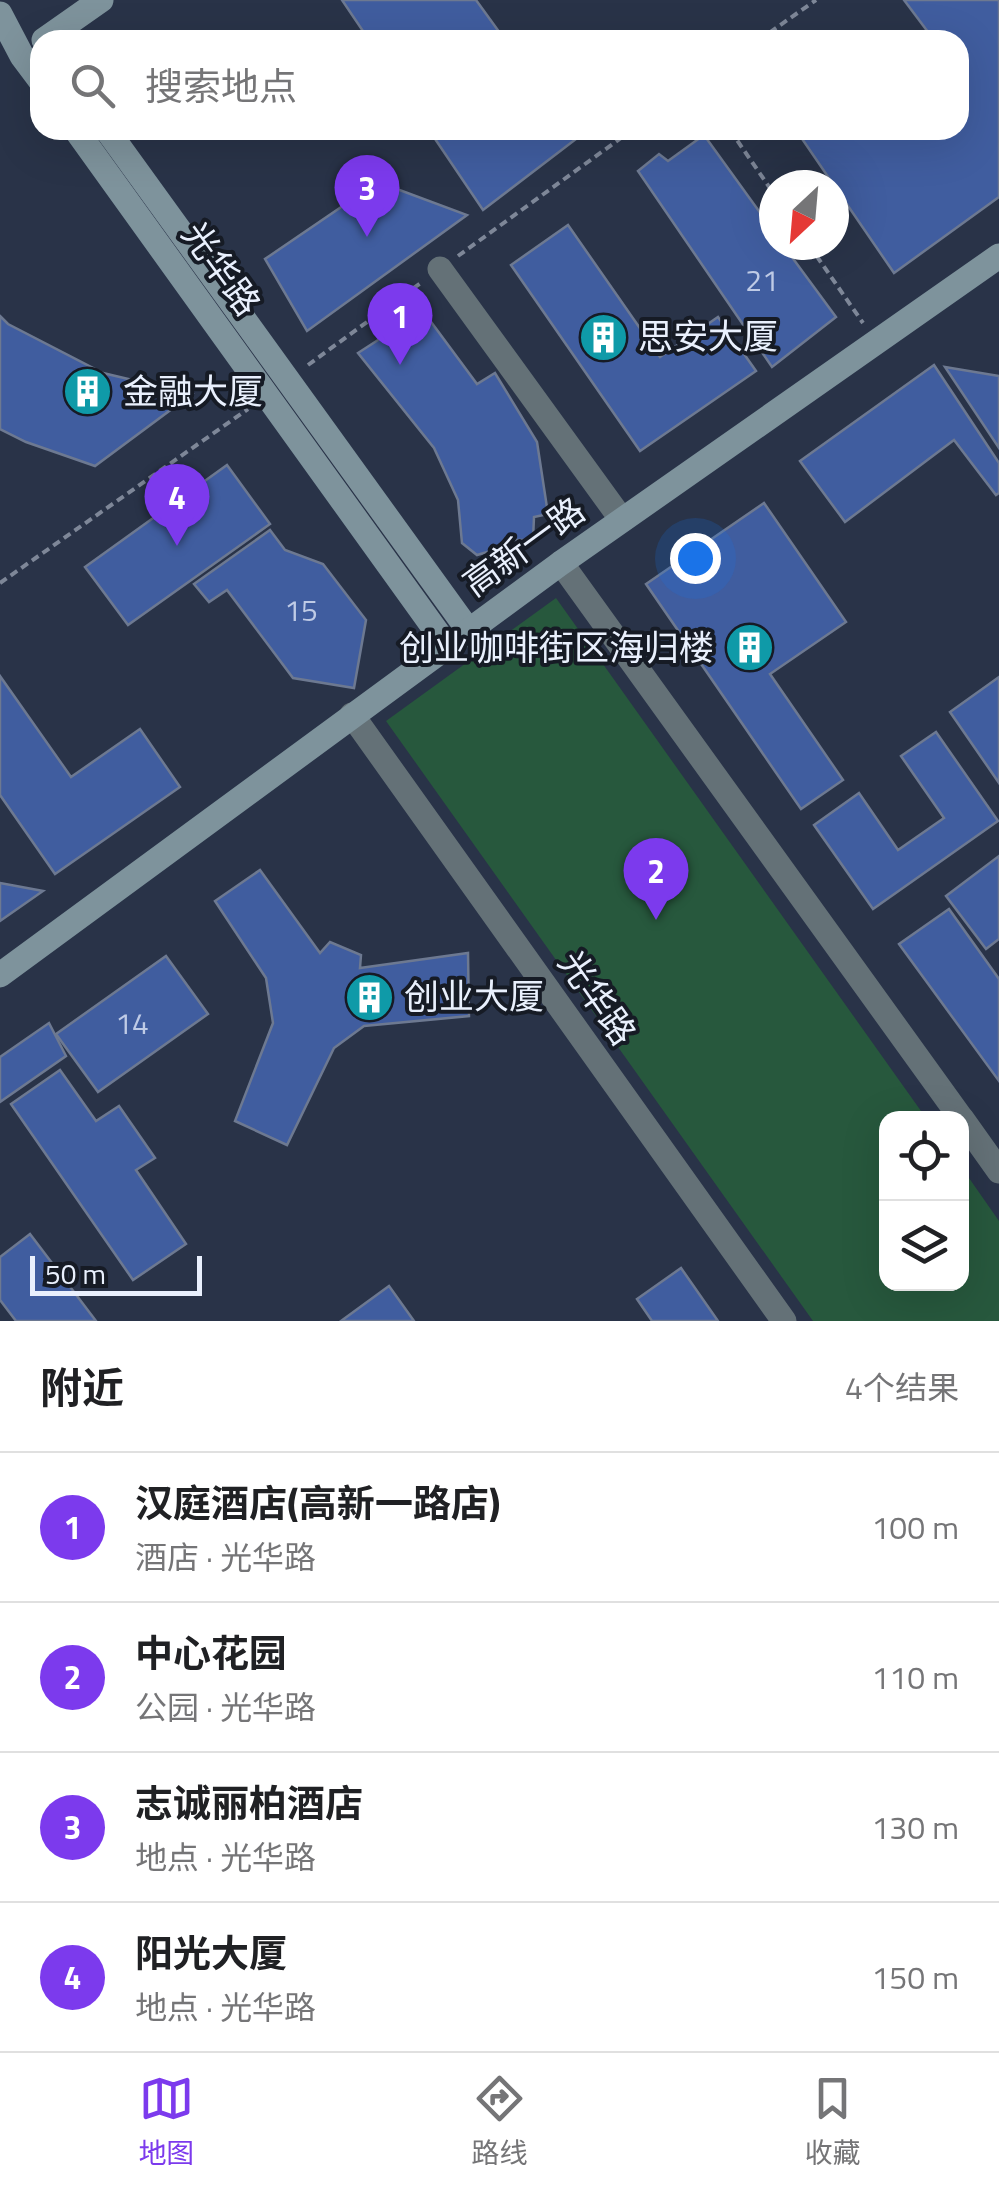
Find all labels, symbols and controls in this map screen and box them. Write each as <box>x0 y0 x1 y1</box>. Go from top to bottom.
search box <box>30 30 969 140</box>
text: 搜索地点 <box>145 57 297 115</box>
icon: search <box>65 58 120 113</box>
pin: 3 <box>334 154 400 237</box>
north arrow <box>759 170 849 260</box>
street label: 光华路 <box>169 210 275 327</box>
house number: 21 <box>745 257 779 303</box>
pin: 1 <box>368 282 432 365</box>
place label: 思安大厦 <box>638 309 778 363</box>
building icon: 思安大厦 <box>577 311 629 363</box>
place label: 金融大厦 <box>123 364 263 418</box>
building icon: 金融大厦 <box>62 366 114 418</box>
pin: 4 <box>144 464 210 546</box>
street label: 高新一路 <box>451 483 596 609</box>
your location <box>670 533 721 584</box>
house number: 15 <box>284 587 318 633</box>
place label: 创业咖啡街区海归楼 <box>399 620 714 674</box>
building icon: 创业咖啡街区海归楼 <box>723 622 775 674</box>
pin: 2 <box>624 838 688 920</box>
street label: 光华路 <box>546 939 650 1056</box>
place label: 创业大厦 <box>404 969 544 1023</box>
building icon: 创业大厦 <box>343 971 395 1023</box>
house number: 14 <box>115 1000 149 1046</box>
map controls <box>879 1111 969 1291</box>
button: locate <box>879 1111 969 1201</box>
button: layers <box>879 1201 969 1291</box>
scale bar <box>30 1251 202 1296</box>
text: 50 m <box>45 1252 106 1295</box>
text: 附近 <box>40 1355 124 1419</box>
text: 4个结果 <box>845 1363 959 1411</box>
text: 汉庭酒店(高新一路店) <box>135 1474 500 1532</box>
text: 1 <box>64 1503 81 1551</box>
text: 100 m <box>871 1503 959 1551</box>
text: 酒店 · 光华路 <box>135 1533 316 1581</box>
text: 中心花园 <box>135 1624 287 1682</box>
text: 2 <box>64 1653 81 1701</box>
text: 110 m <box>871 1653 959 1701</box>
text: 公园 · 光华路 <box>135 1683 316 1731</box>
text: 志诚丽柏酒店 <box>135 1774 363 1832</box>
text: 3 <box>64 1803 81 1851</box>
text: 130 m <box>871 1803 959 1851</box>
text: 地点 · 光华路 <box>135 1833 316 1881</box>
text: 阳光大厦 <box>135 1924 287 1982</box>
text: 4 <box>64 1953 81 2001</box>
text: 150 m <box>871 1953 959 2001</box>
text: 地点 · 光华路 <box>135 1983 316 2031</box>
tab: 地图 <box>138 2071 195 2174</box>
tab: 路线 <box>471 2071 528 2174</box>
tab: 收藏 <box>804 2071 861 2174</box>

